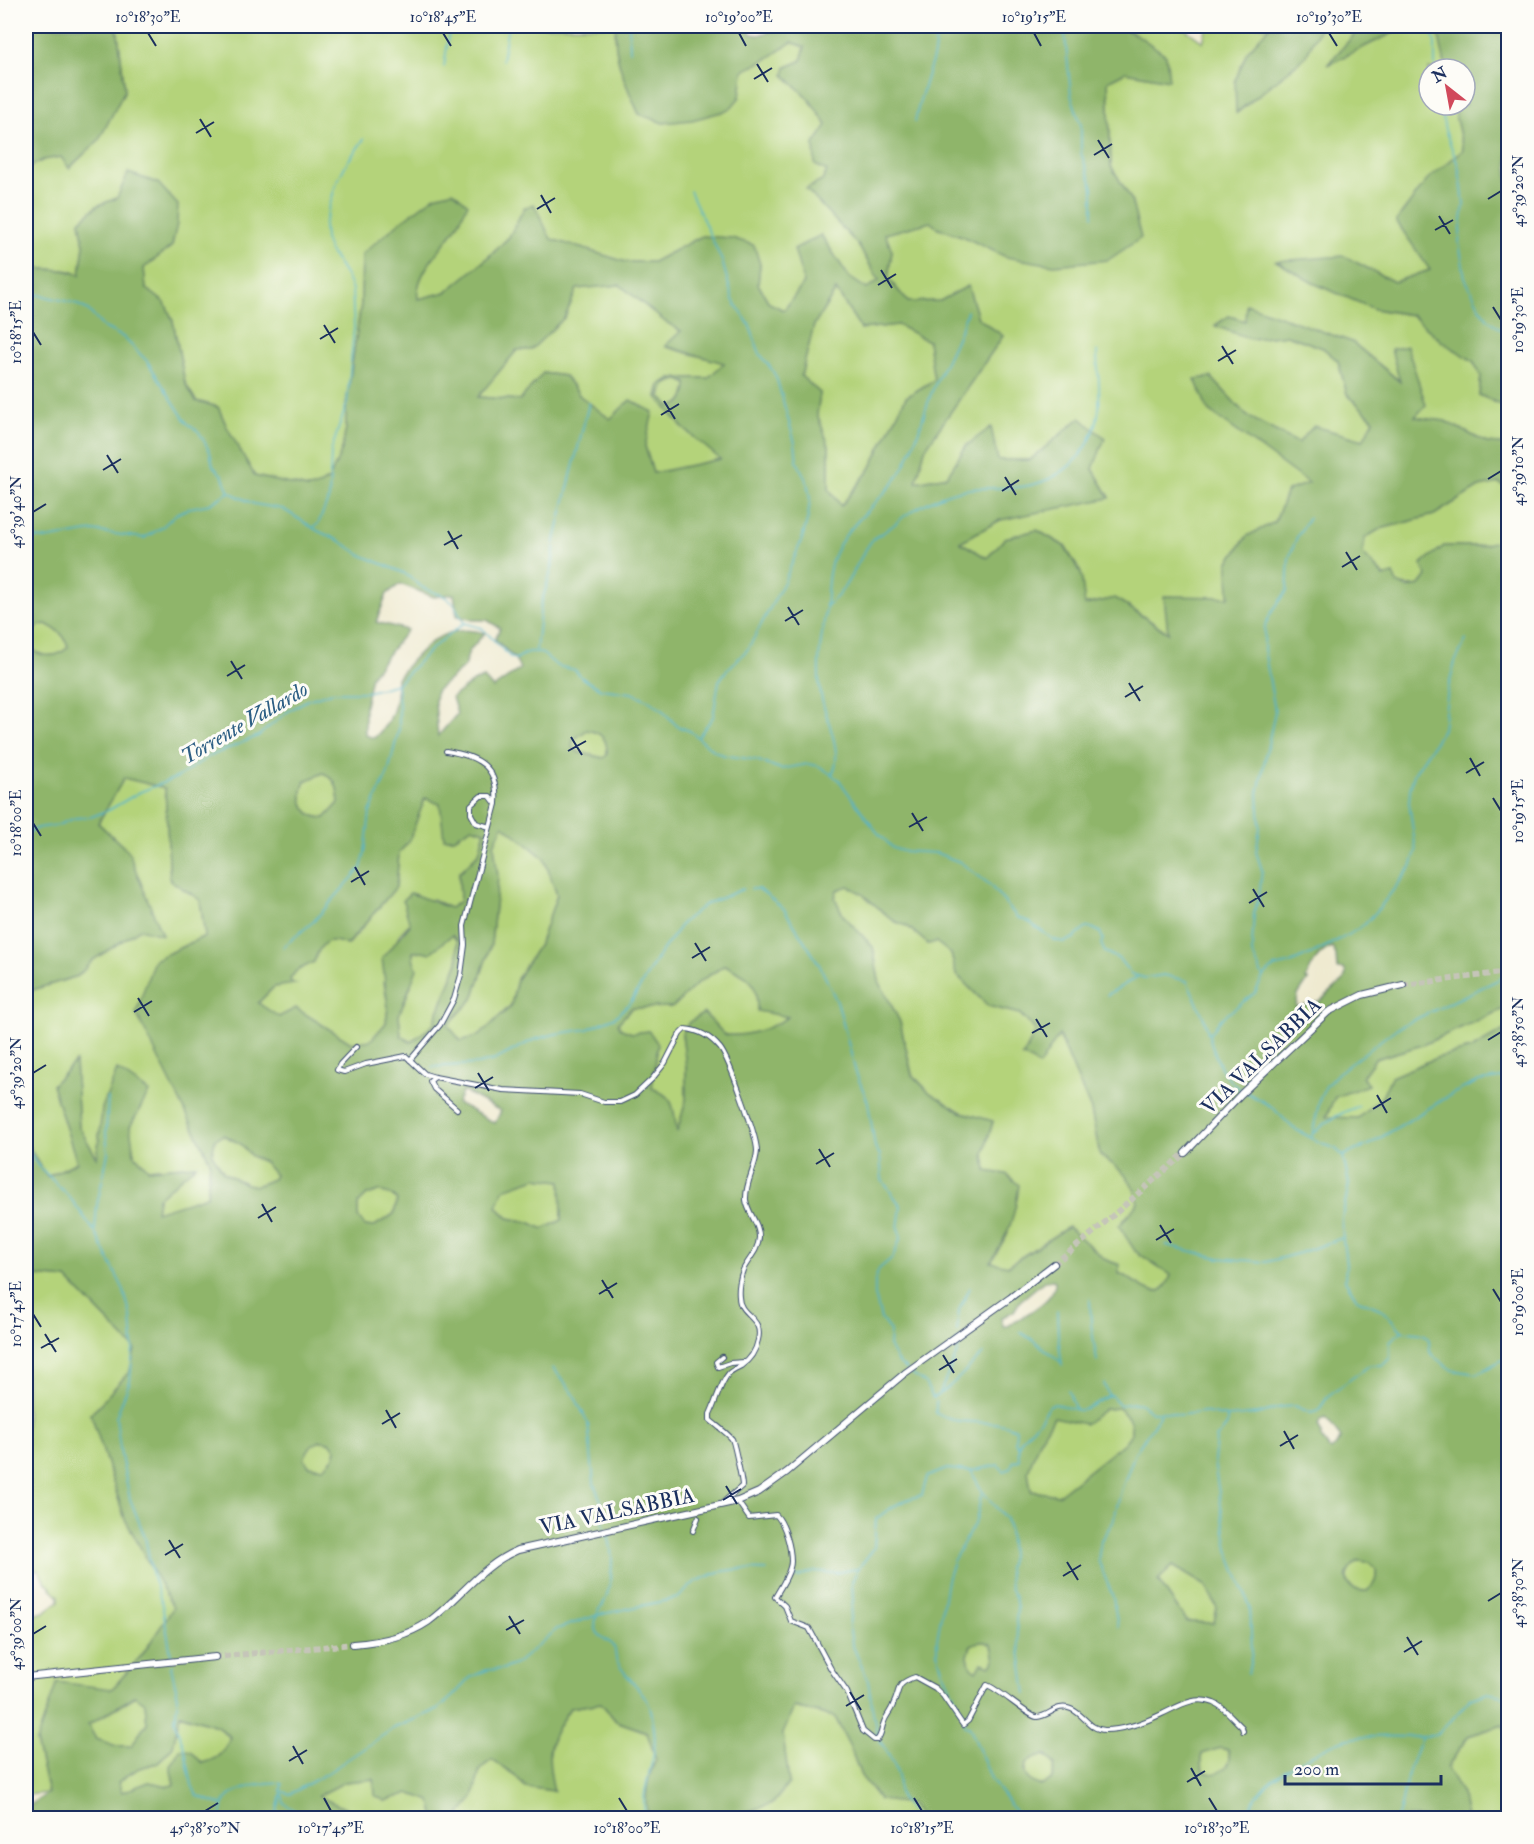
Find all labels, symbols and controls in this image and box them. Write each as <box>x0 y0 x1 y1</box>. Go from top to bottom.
text: 10°18'30"E <box>115 8 181 27</box>
text: 10°18'45"E <box>410 8 476 27</box>
text: 10°19'00"E <box>705 8 773 27</box>
text: 10°19'15"E <box>1002 8 1066 27</box>
text: 10°19'30"E <box>1296 8 1362 27</box>
north arrow <box>1417 57 1477 117</box>
text: N <box>1428 62 1452 88</box>
text: 45°39'20"N <box>1509 154 1528 227</box>
text: 10°19'30"E <box>1509 287 1528 353</box>
text: 10°18'15"E <box>7 300 26 364</box>
text: 45°39'10"N <box>1509 435 1528 506</box>
text: 45°39'40"N <box>7 475 26 549</box>
water label: Torrente Vallardo <box>176 675 313 771</box>
text: 10°19'15"E <box>1509 779 1528 843</box>
text: 10°18'00"E <box>7 789 26 857</box>
street label: VIA VALSABBIA <box>1195 992 1327 1121</box>
text: 45°38'50"N <box>1509 996 1528 1067</box>
text: 45°39'20"N <box>7 1036 26 1109</box>
text: 10°19'00"E <box>1509 1268 1528 1336</box>
text: 10°17'45"E <box>7 1281 26 1347</box>
street label: VIA VALSABBIA <box>537 1482 697 1541</box>
text: 45°38'30"N <box>1509 1557 1528 1628</box>
text: 45°39'00"N <box>7 1597 26 1670</box>
scale bar <box>1285 1748 1441 1786</box>
text: 200 m <box>1294 1758 1339 1781</box>
text: 45°38'50"N <box>170 1819 241 1838</box>
text: 10°17'45"E <box>298 1819 364 1838</box>
text: 10°18'00"E <box>593 1819 661 1838</box>
text: 10°18'15"E <box>890 1819 954 1838</box>
text: 10°18'30"E <box>1184 1819 1250 1838</box>

